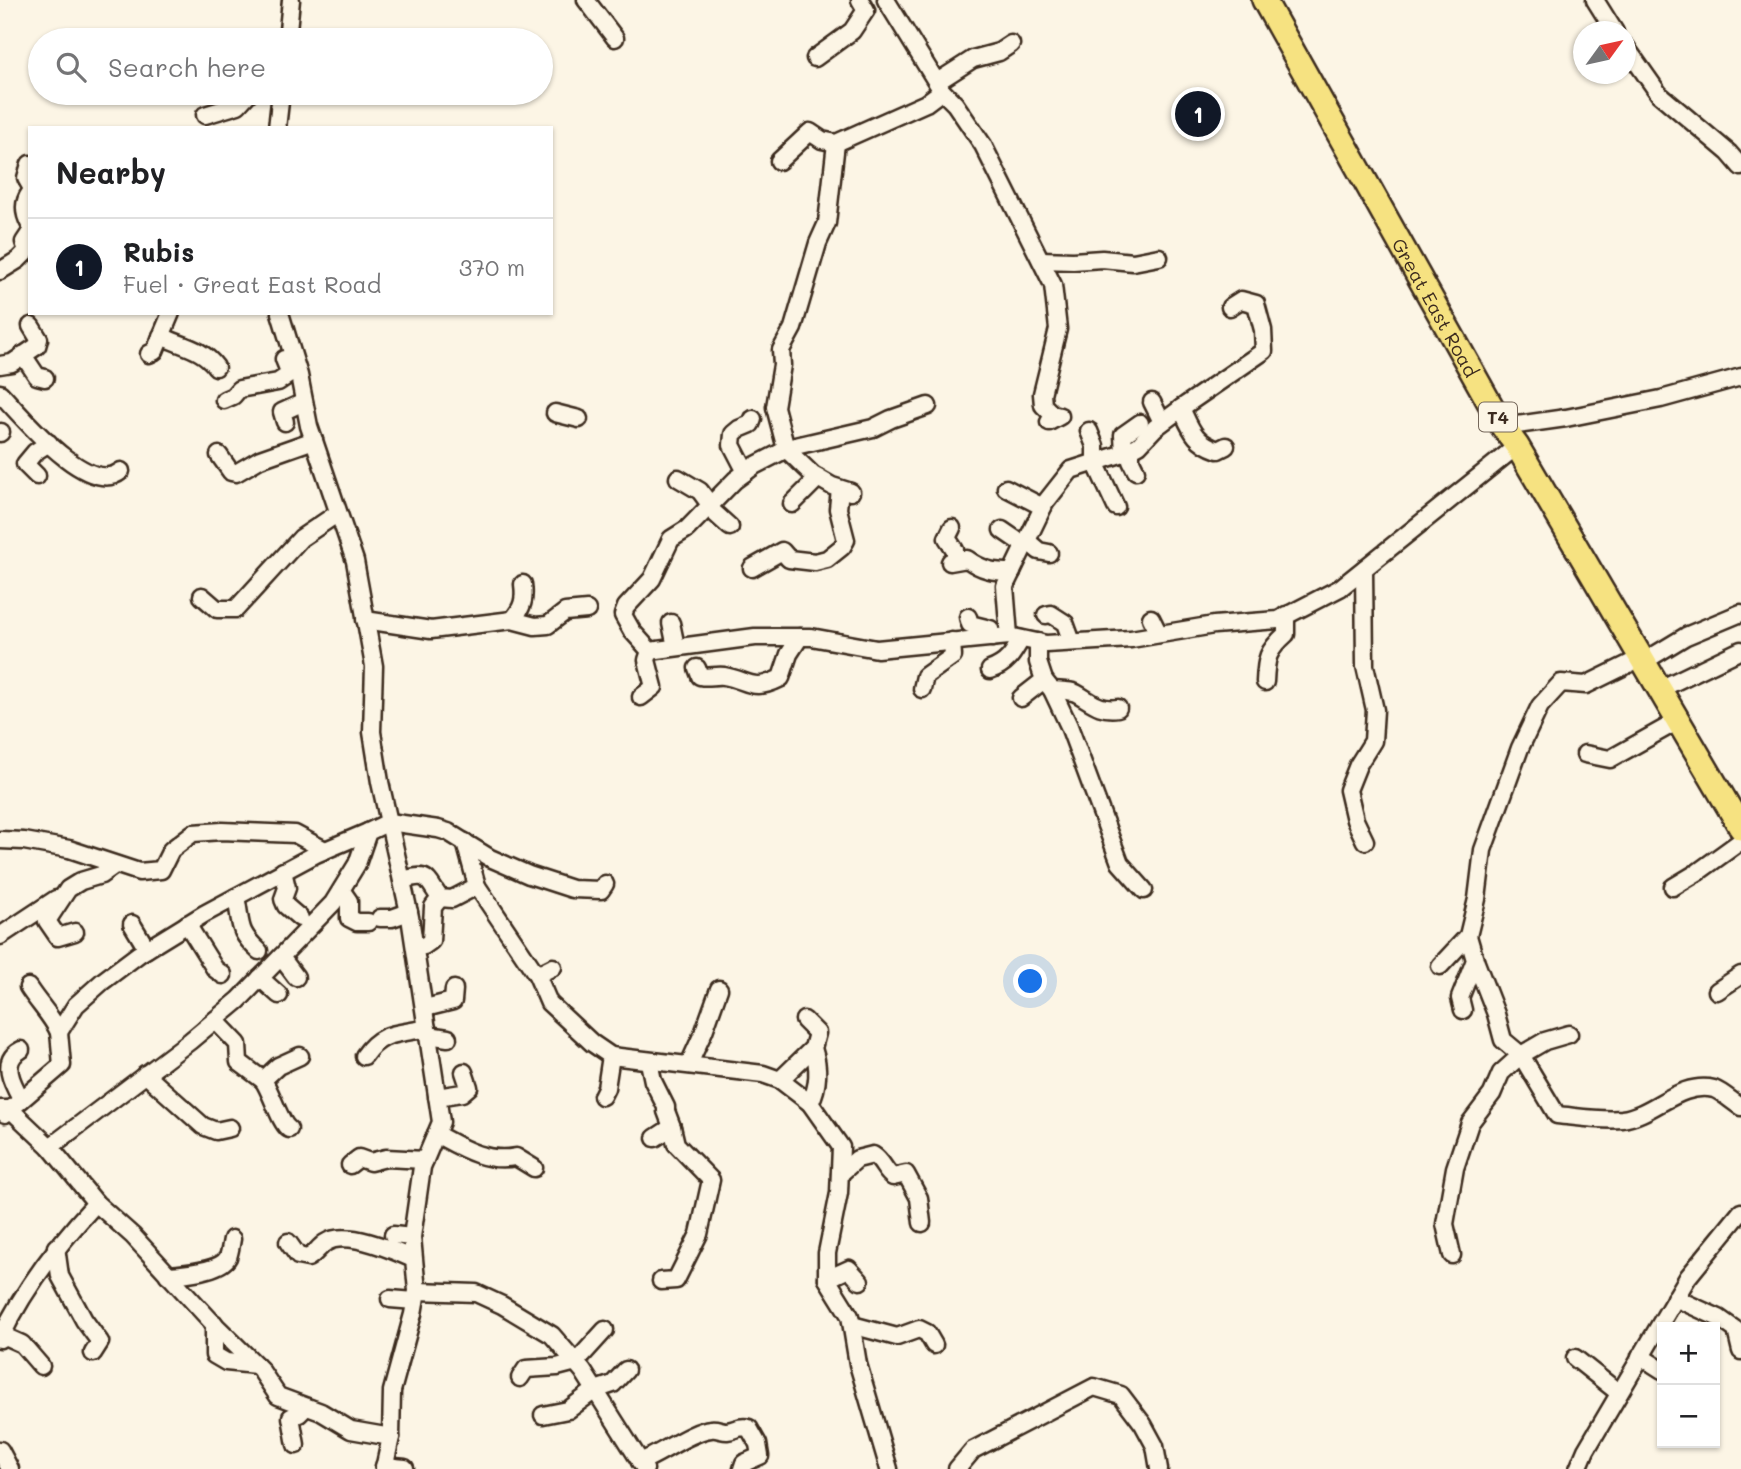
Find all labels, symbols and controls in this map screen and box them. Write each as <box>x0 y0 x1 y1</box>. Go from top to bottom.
north arrow <box>1573 21 1636 84</box>
search box <box>28 28 553 105</box>
icon: search <box>52 48 90 86</box>
text: Search here <box>108 50 266 84</box>
pin: 1 <box>1175 88 1221 140</box>
text: Nearby <box>56 152 166 192</box>
street label: Great East Road <box>1387 233 1485 381</box>
text: Rubis <box>123 235 194 269</box>
text: 1 <box>74 252 84 282</box>
text: 370 m <box>459 252 525 282</box>
text: Fuel · Great East Road <box>123 269 381 299</box>
road number: T4 <box>1479 402 1517 432</box>
your location <box>1013 964 1047 998</box>
map controls <box>1657 1322 1720 1448</box>
button: + <box>1657 1322 1720 1385</box>
button: − <box>1657 1385 1720 1448</box>

